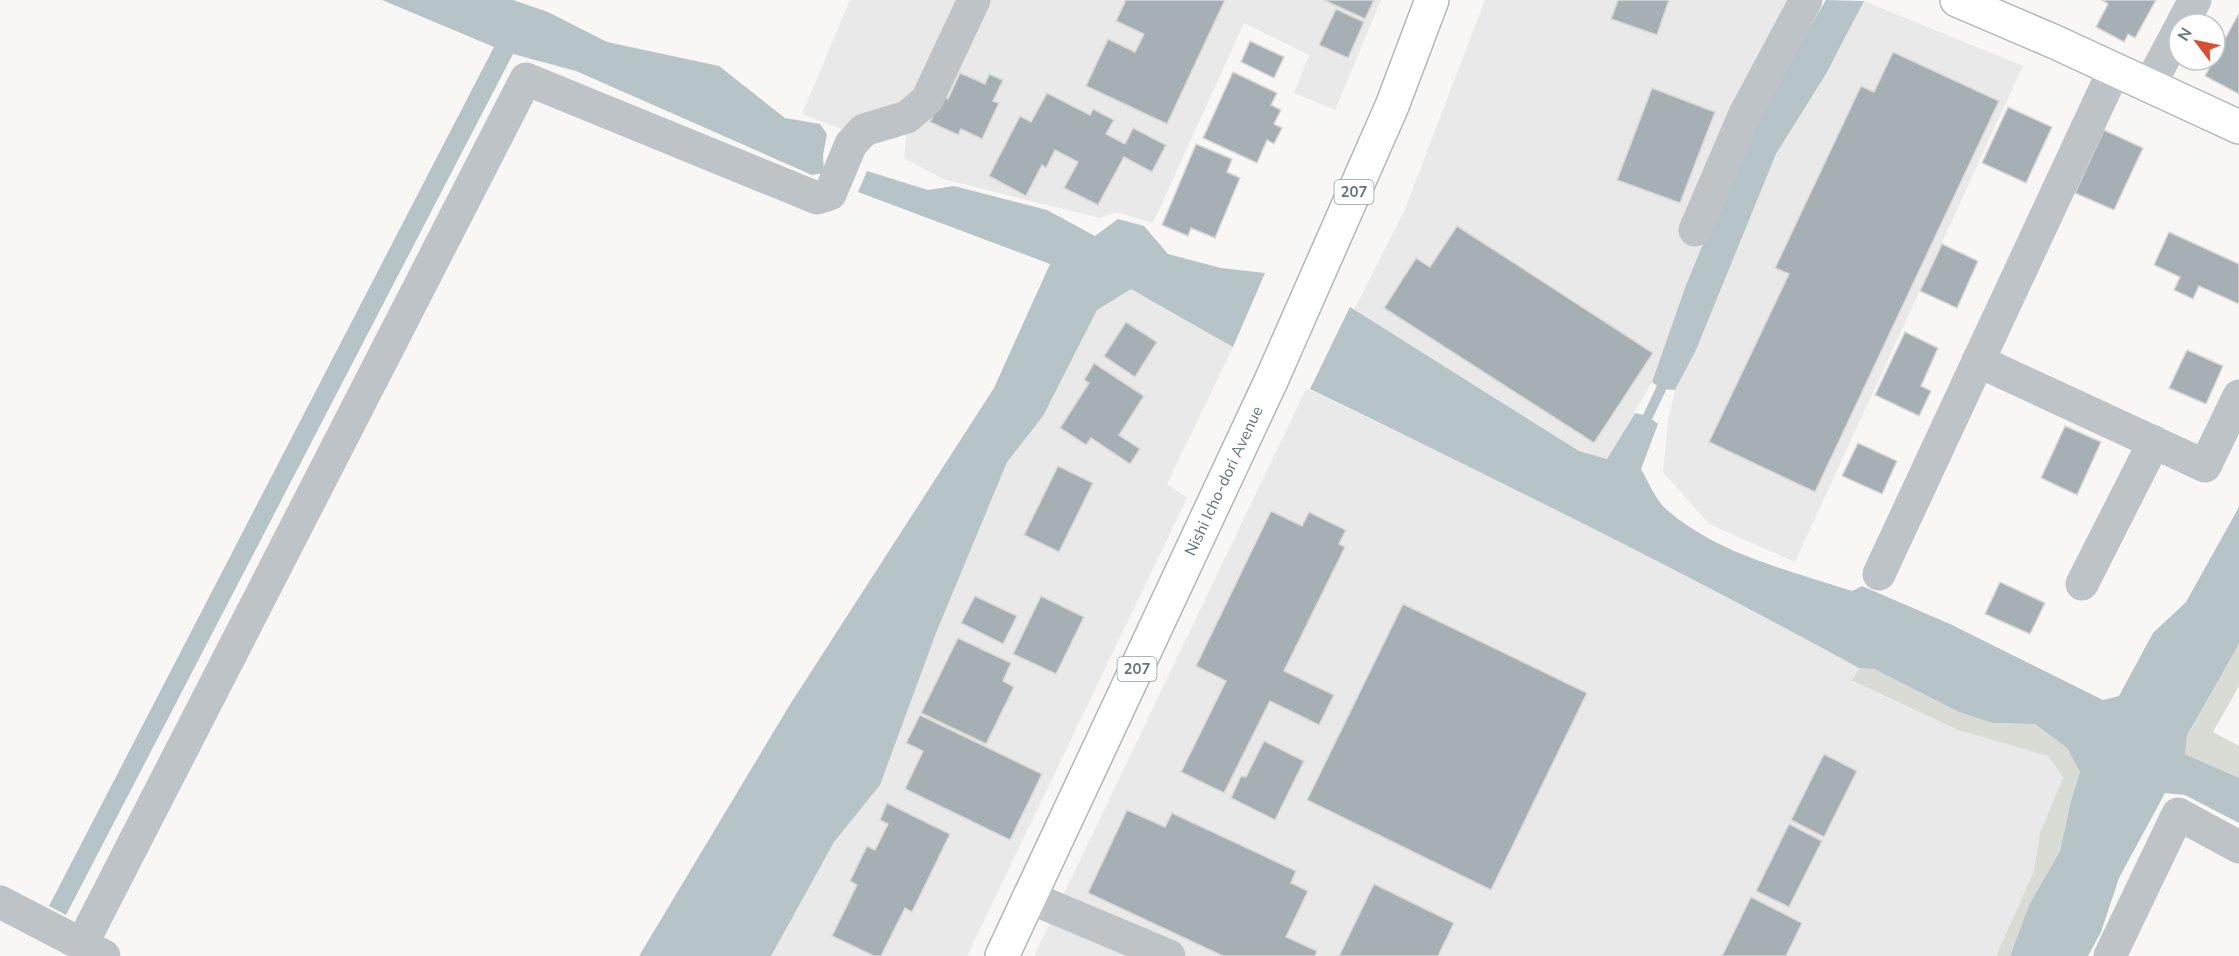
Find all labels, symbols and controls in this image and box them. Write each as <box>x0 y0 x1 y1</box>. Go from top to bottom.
north arrow <box>2167 12 2227 72</box>
text: N <box>2173 24 2198 45</box>
road number: 207 <box>1334 180 1374 204</box>
street label: Nishi Icho-dori Avenue <box>1180 402 1268 560</box>
road number: 207 <box>1118 657 1156 681</box>

